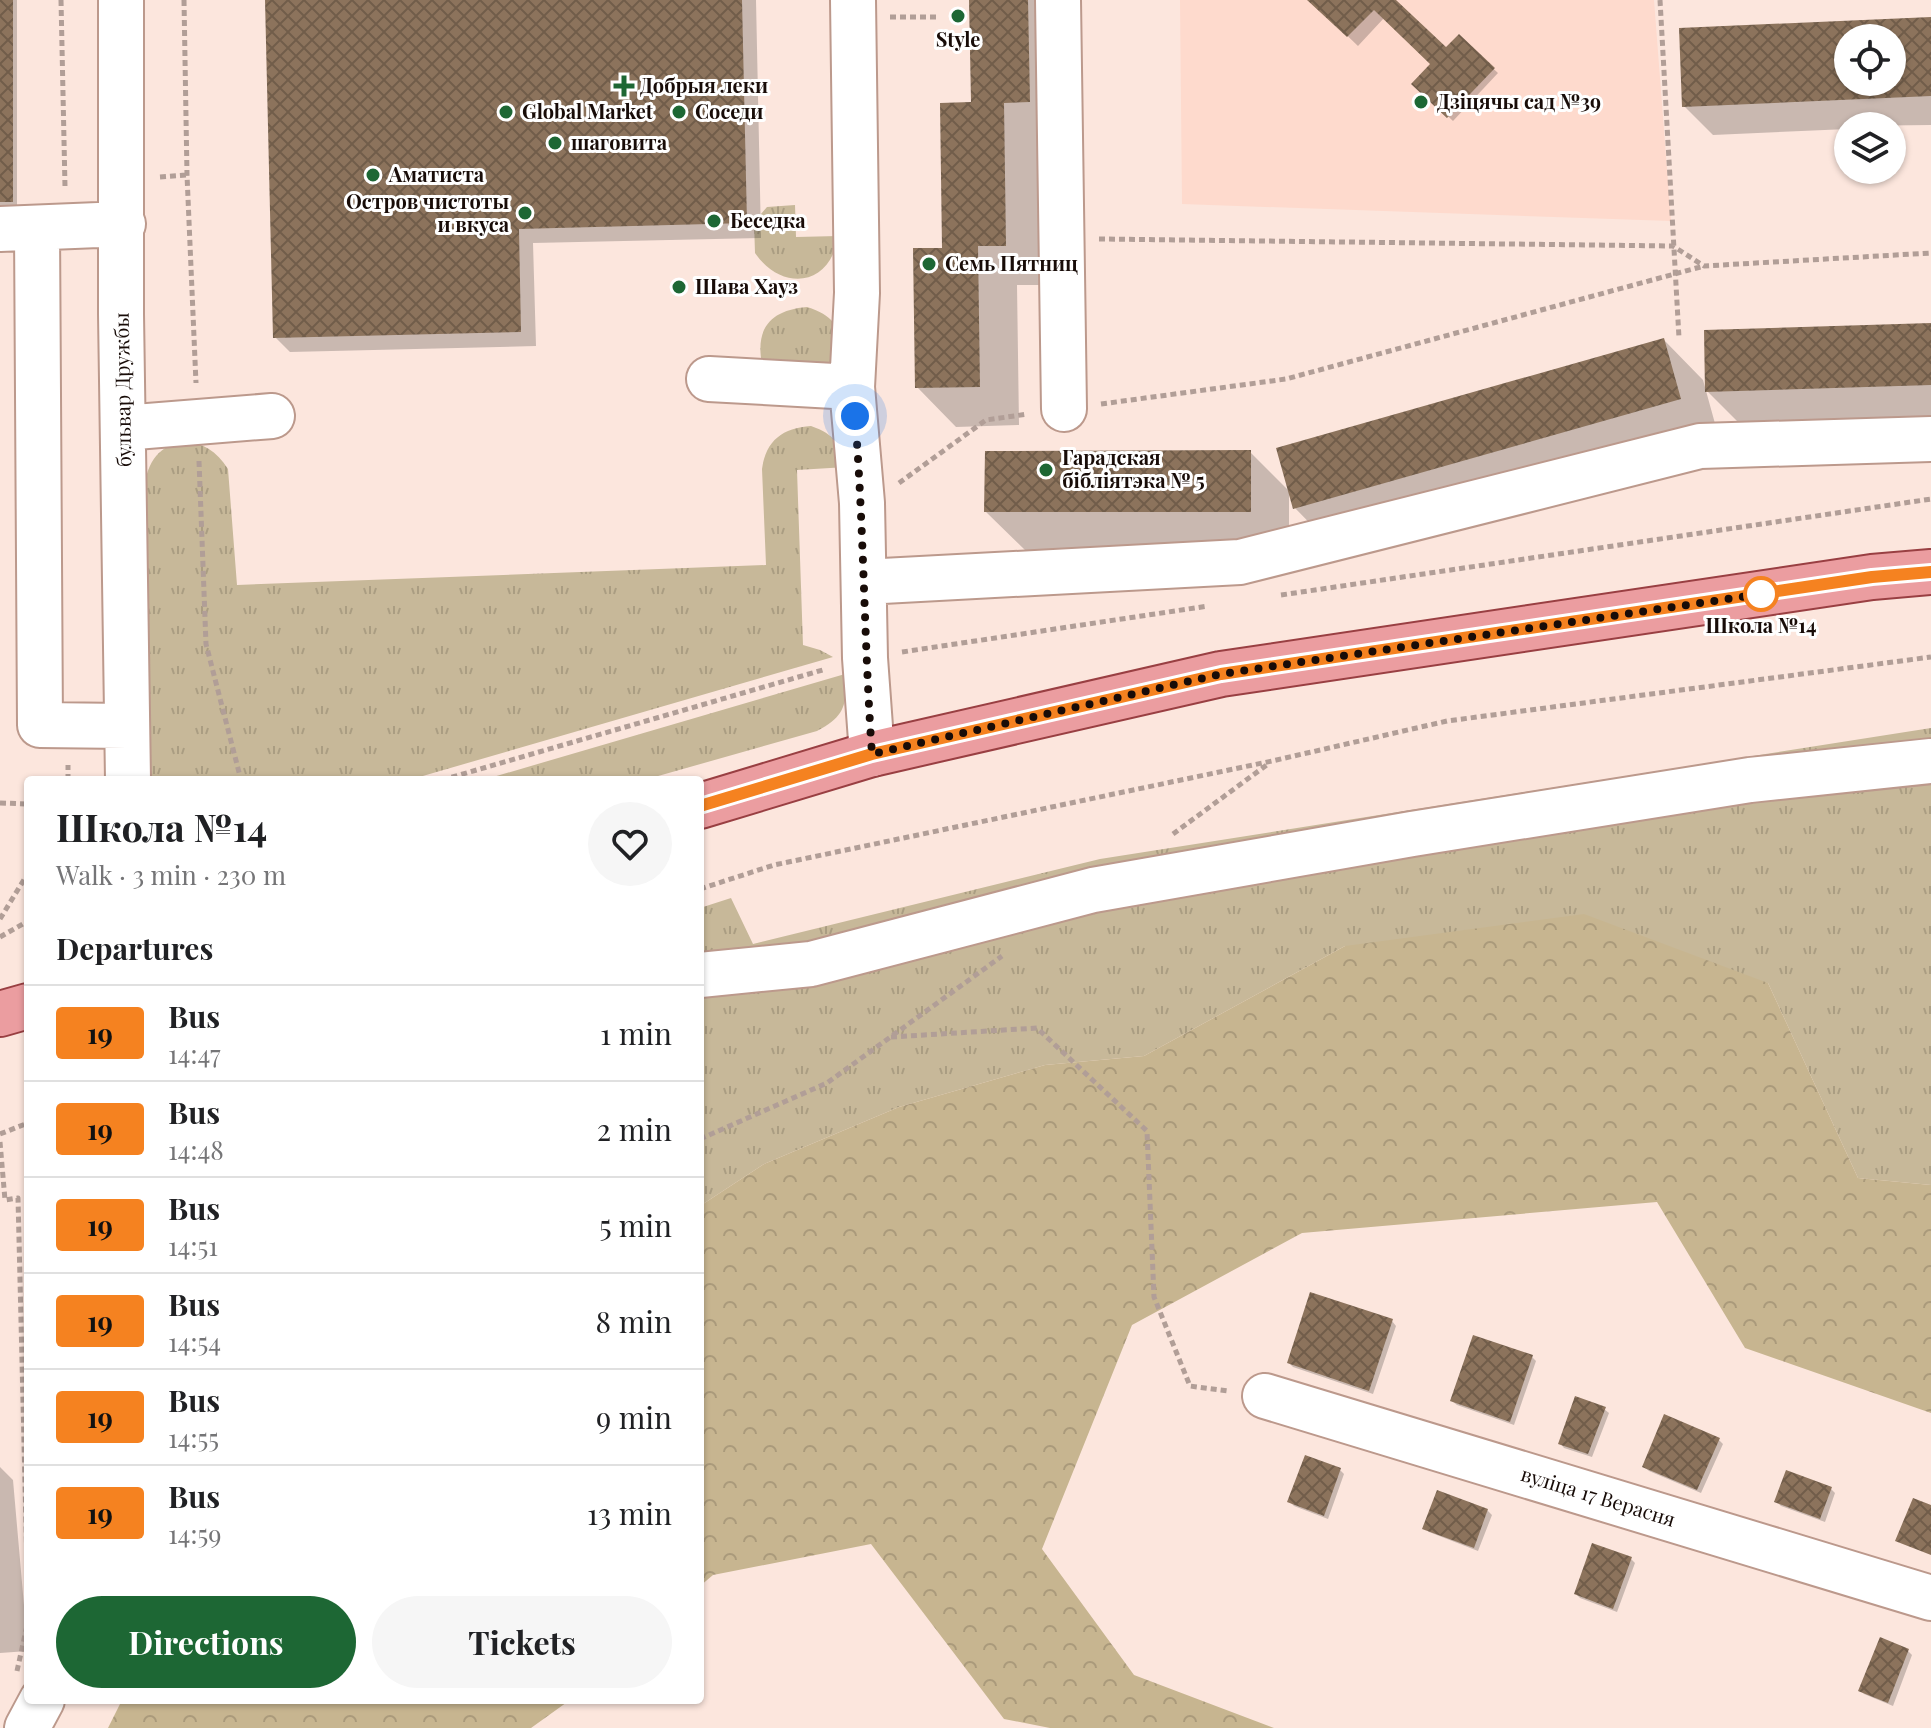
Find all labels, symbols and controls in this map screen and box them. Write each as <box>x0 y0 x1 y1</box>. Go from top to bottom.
marker: Style <box>949 7 967 25</box>
map controls <box>1834 24 1906 184</box>
button: locate <box>1834 24 1906 96</box>
place label: Style <box>936 25 980 52</box>
place label: Добрыя леки <box>640 71 768 98</box>
marker: Добрыя леки <box>615 77 633 95</box>
place label: Дзіцячы сад №39 <box>1437 87 1601 114</box>
marker: Дзіцячы сад №39 <box>1412 93 1430 111</box>
place label: Global Market <box>522 97 654 124</box>
place label: Соседи <box>695 97 763 124</box>
marker: Global Market <box>497 103 515 121</box>
marker: Соседи <box>670 103 688 121</box>
button: layers <box>1834 112 1906 184</box>
place label: шаговита <box>571 128 668 155</box>
marker: шаговита <box>546 134 564 152</box>
place label: Аматиста <box>388 160 485 187</box>
marker: Аматиста <box>364 166 382 184</box>
place label: Остров чистоты и вкуса <box>346 187 510 237</box>
marker: Остров чистоты и вкуса <box>516 204 534 222</box>
place label: Беседка <box>730 206 806 233</box>
marker: Беседка <box>705 212 723 230</box>
place label: Семь Пятниц <box>945 249 1078 276</box>
marker: Семь Пятниц <box>920 255 938 273</box>
place label: Шава Хауз <box>695 272 798 299</box>
marker: Шава Хауз <box>670 278 688 296</box>
street label: бульвар Дружбы <box>107 312 136 468</box>
your location <box>835 396 875 436</box>
place label: Гарадская бібліятэка № 5 <box>1062 443 1205 493</box>
marker: Гарадская бібліятэка № 5 <box>1037 461 1055 479</box>
marker: Школа №14 <box>1744 577 1778 611</box>
place label: Школа №14 <box>1705 611 1817 638</box>
text: Школа №14 <box>56 801 267 852</box>
button: heart <box>588 802 672 886</box>
text: Walk · 3 min · 230 m <box>56 857 286 892</box>
text: Departures <box>56 928 213 968</box>
text: Bus <box>168 996 220 1036</box>
text: 1 min <box>600 1013 672 1053</box>
text: 19 <box>87 1014 113 1051</box>
text: 14:47 <box>168 1036 220 1071</box>
text: Bus <box>168 1092 220 1132</box>
text: 2 min <box>597 1109 672 1149</box>
text: 19 <box>87 1110 113 1147</box>
text: 14:48 <box>168 1132 224 1167</box>
text: Bus <box>168 1188 220 1228</box>
text: 5 min <box>599 1205 672 1245</box>
text: 19 <box>87 1206 113 1243</box>
text: 14:51 <box>168 1228 218 1263</box>
text: Bus <box>168 1284 220 1324</box>
text: 8 min <box>596 1301 672 1341</box>
text: 19 <box>87 1302 113 1339</box>
text: 14:54 <box>168 1324 221 1359</box>
text: Bus <box>168 1380 220 1420</box>
text: 9 min <box>596 1397 672 1437</box>
text: 19 <box>87 1398 113 1435</box>
text: 14:55 <box>168 1420 219 1455</box>
street label: вуліца 17 Верасня <box>1518 1459 1679 1532</box>
text: Bus <box>168 1476 220 1516</box>
text: 13 min <box>587 1493 672 1533</box>
text: 19 <box>87 1494 113 1531</box>
text: 14:59 <box>168 1516 221 1551</box>
button: Directions <box>56 1596 356 1688</box>
button: Tickets <box>372 1596 672 1688</box>

